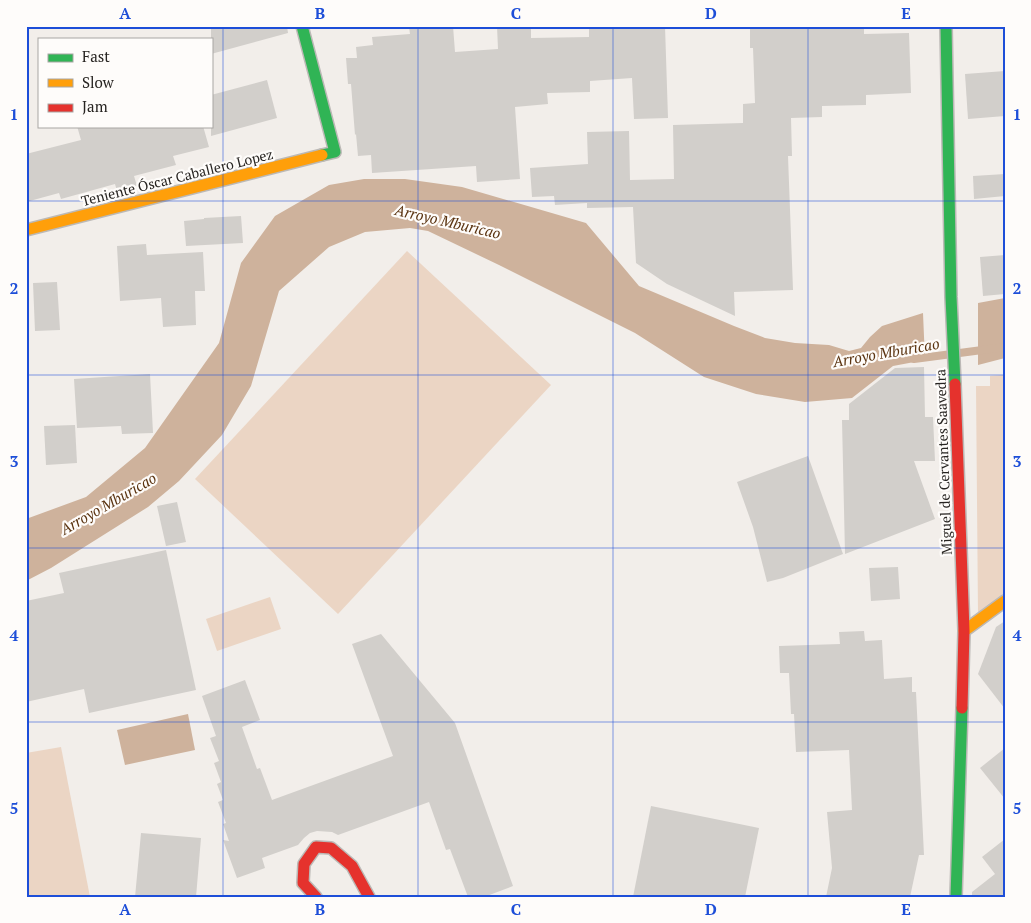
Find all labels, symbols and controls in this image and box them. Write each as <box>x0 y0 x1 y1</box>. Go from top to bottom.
text: A <box>119 2 131 24</box>
text: B <box>315 2 325 24</box>
text: C <box>511 2 521 24</box>
text: D <box>705 2 717 24</box>
text: E <box>901 2 911 24</box>
legend <box>38 38 212 128</box>
text: Fast <box>82 46 110 66</box>
text: Slow <box>82 72 115 92</box>
text: Jam <box>82 96 108 116</box>
text: 1 <box>9 103 19 125</box>
text: 1 <box>1012 103 1022 125</box>
street label: Teniente Óscar Caballero Lopez <box>79 144 275 210</box>
water label: Arroyo Mburicao <box>392 199 503 243</box>
text: 2 <box>9 277 19 299</box>
text: 2 <box>1012 277 1022 299</box>
water label: Arroyo Mburicao <box>830 333 941 371</box>
street label: Miguel de Cervantes Saavedra <box>930 369 956 555</box>
text: 3 <box>9 450 19 472</box>
text: 3 <box>1012 450 1022 472</box>
water label: Arroyo Mburicao <box>55 467 160 539</box>
text: 4 <box>9 624 19 646</box>
text: 4 <box>1012 624 1022 646</box>
text: 5 <box>9 797 19 819</box>
text: 5 <box>1012 797 1022 819</box>
text: A <box>119 898 131 920</box>
text: B <box>315 898 325 920</box>
text: C <box>511 898 521 920</box>
text: D <box>705 898 717 920</box>
text: E <box>901 898 911 920</box>

